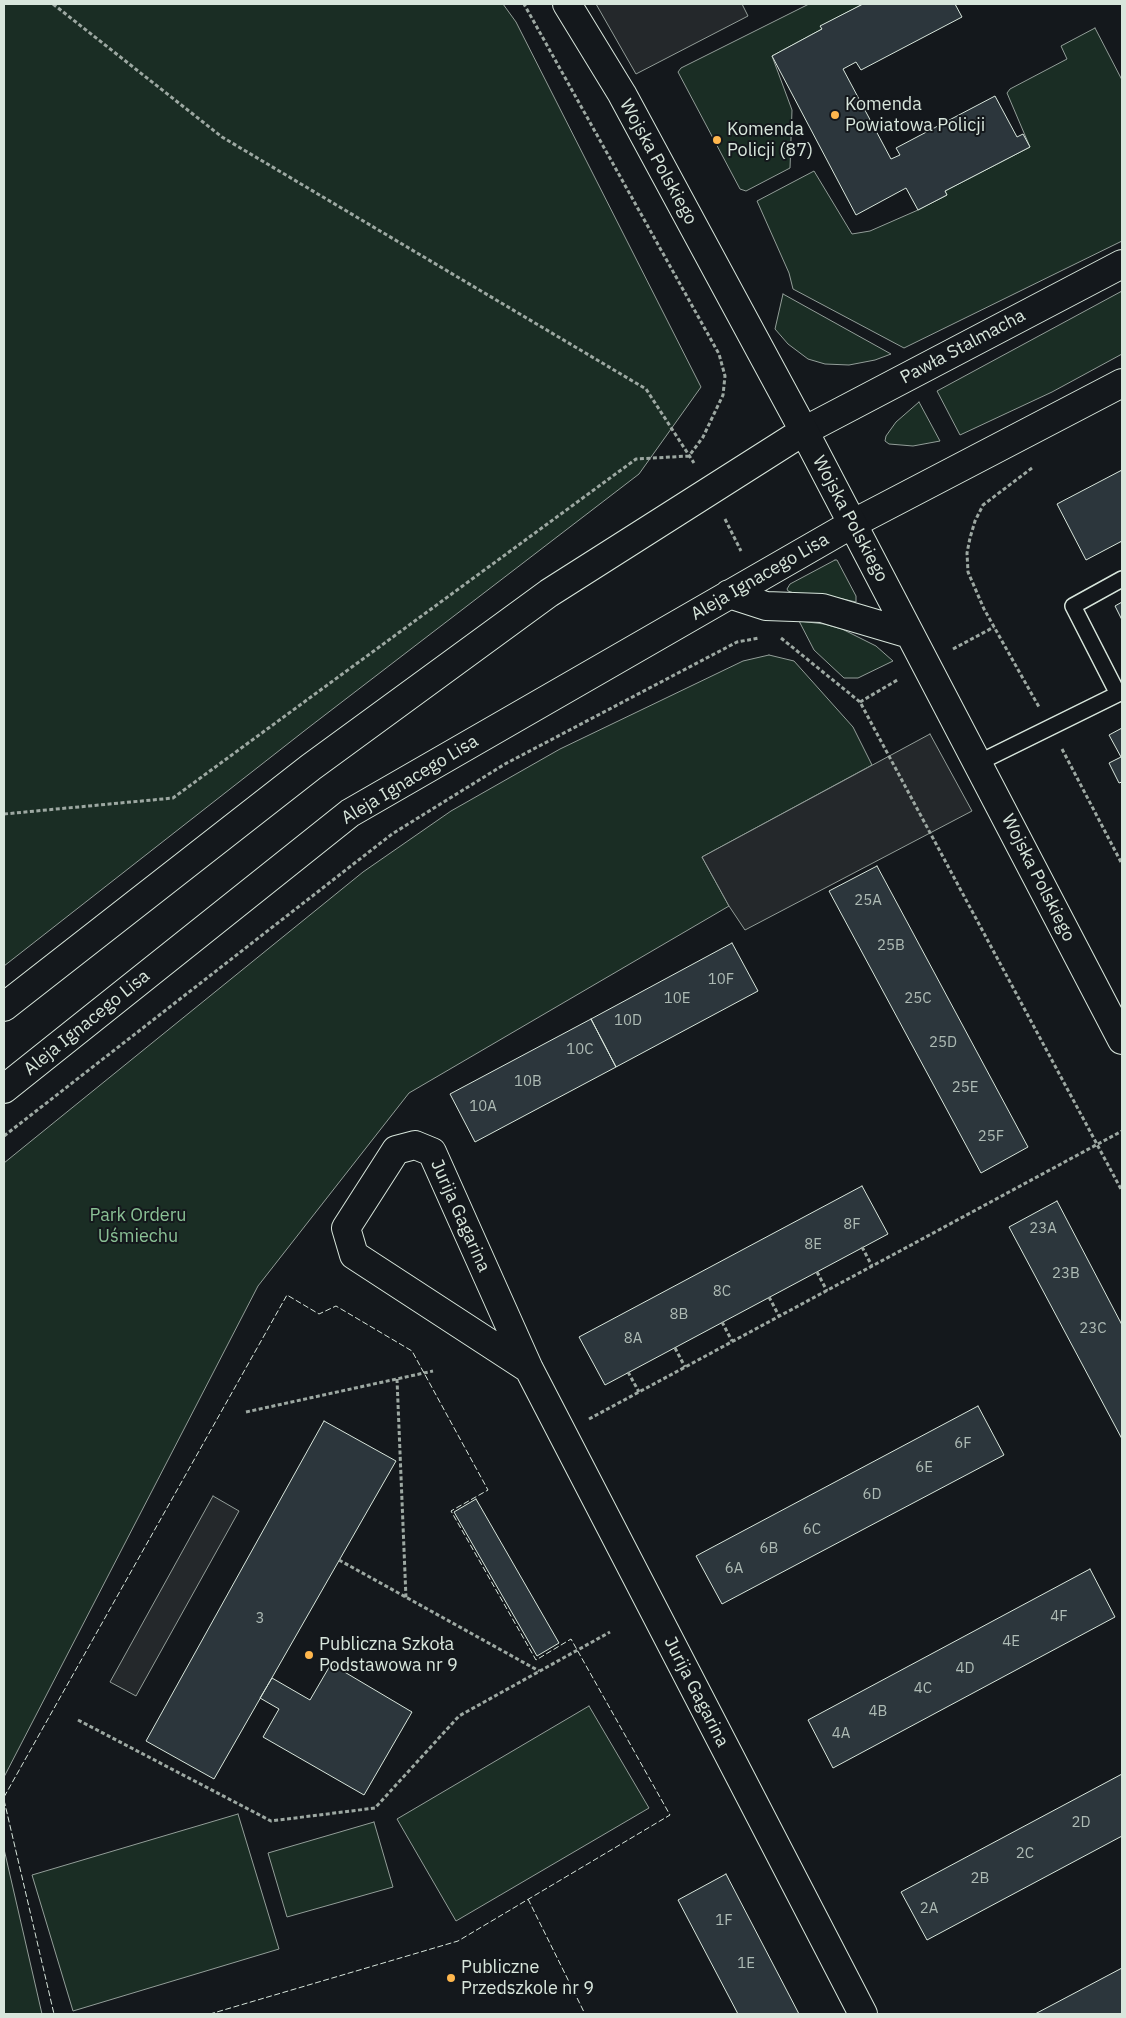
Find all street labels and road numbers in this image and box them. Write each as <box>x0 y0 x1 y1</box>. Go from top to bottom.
street label: Wojska Polskiego <box>615 96 701 228</box>
street label: Pawła Stalmacha <box>897 305 1029 389</box>
street label: Wojska Polskiego <box>808 452 892 586</box>
street label: Aleja Ignacego Lisa <box>687 529 833 625</box>
street label: Aleja Ignacego Lisa <box>338 731 482 829</box>
street label: Wojska Polskiego <box>997 811 1079 945</box>
street label: Aleja Ignacego Lisa <box>20 966 154 1080</box>
street label: Jurija Gagarina <box>426 1156 494 1276</box>
street label: Jurija Gagarina <box>659 1633 733 1751</box>

